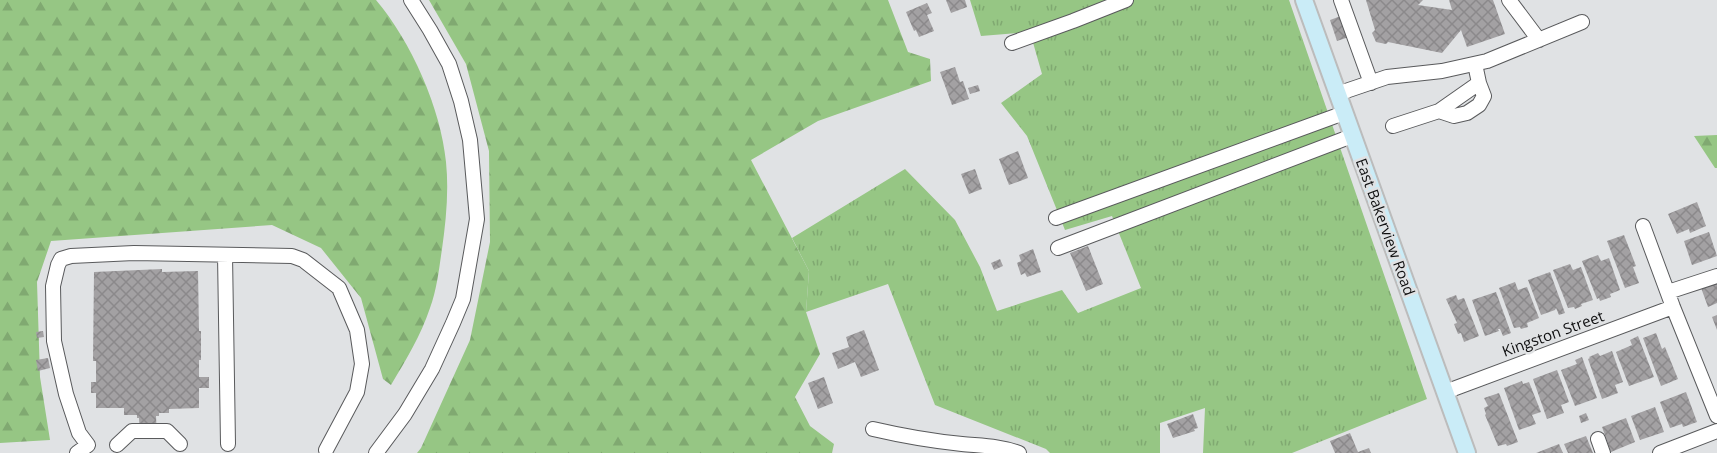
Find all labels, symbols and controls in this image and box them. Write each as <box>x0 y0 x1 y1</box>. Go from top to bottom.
street label: East Bakerview Road <box>1352 155 1420 298</box>
street label: Kingston Street <box>1499 305 1606 361</box>

